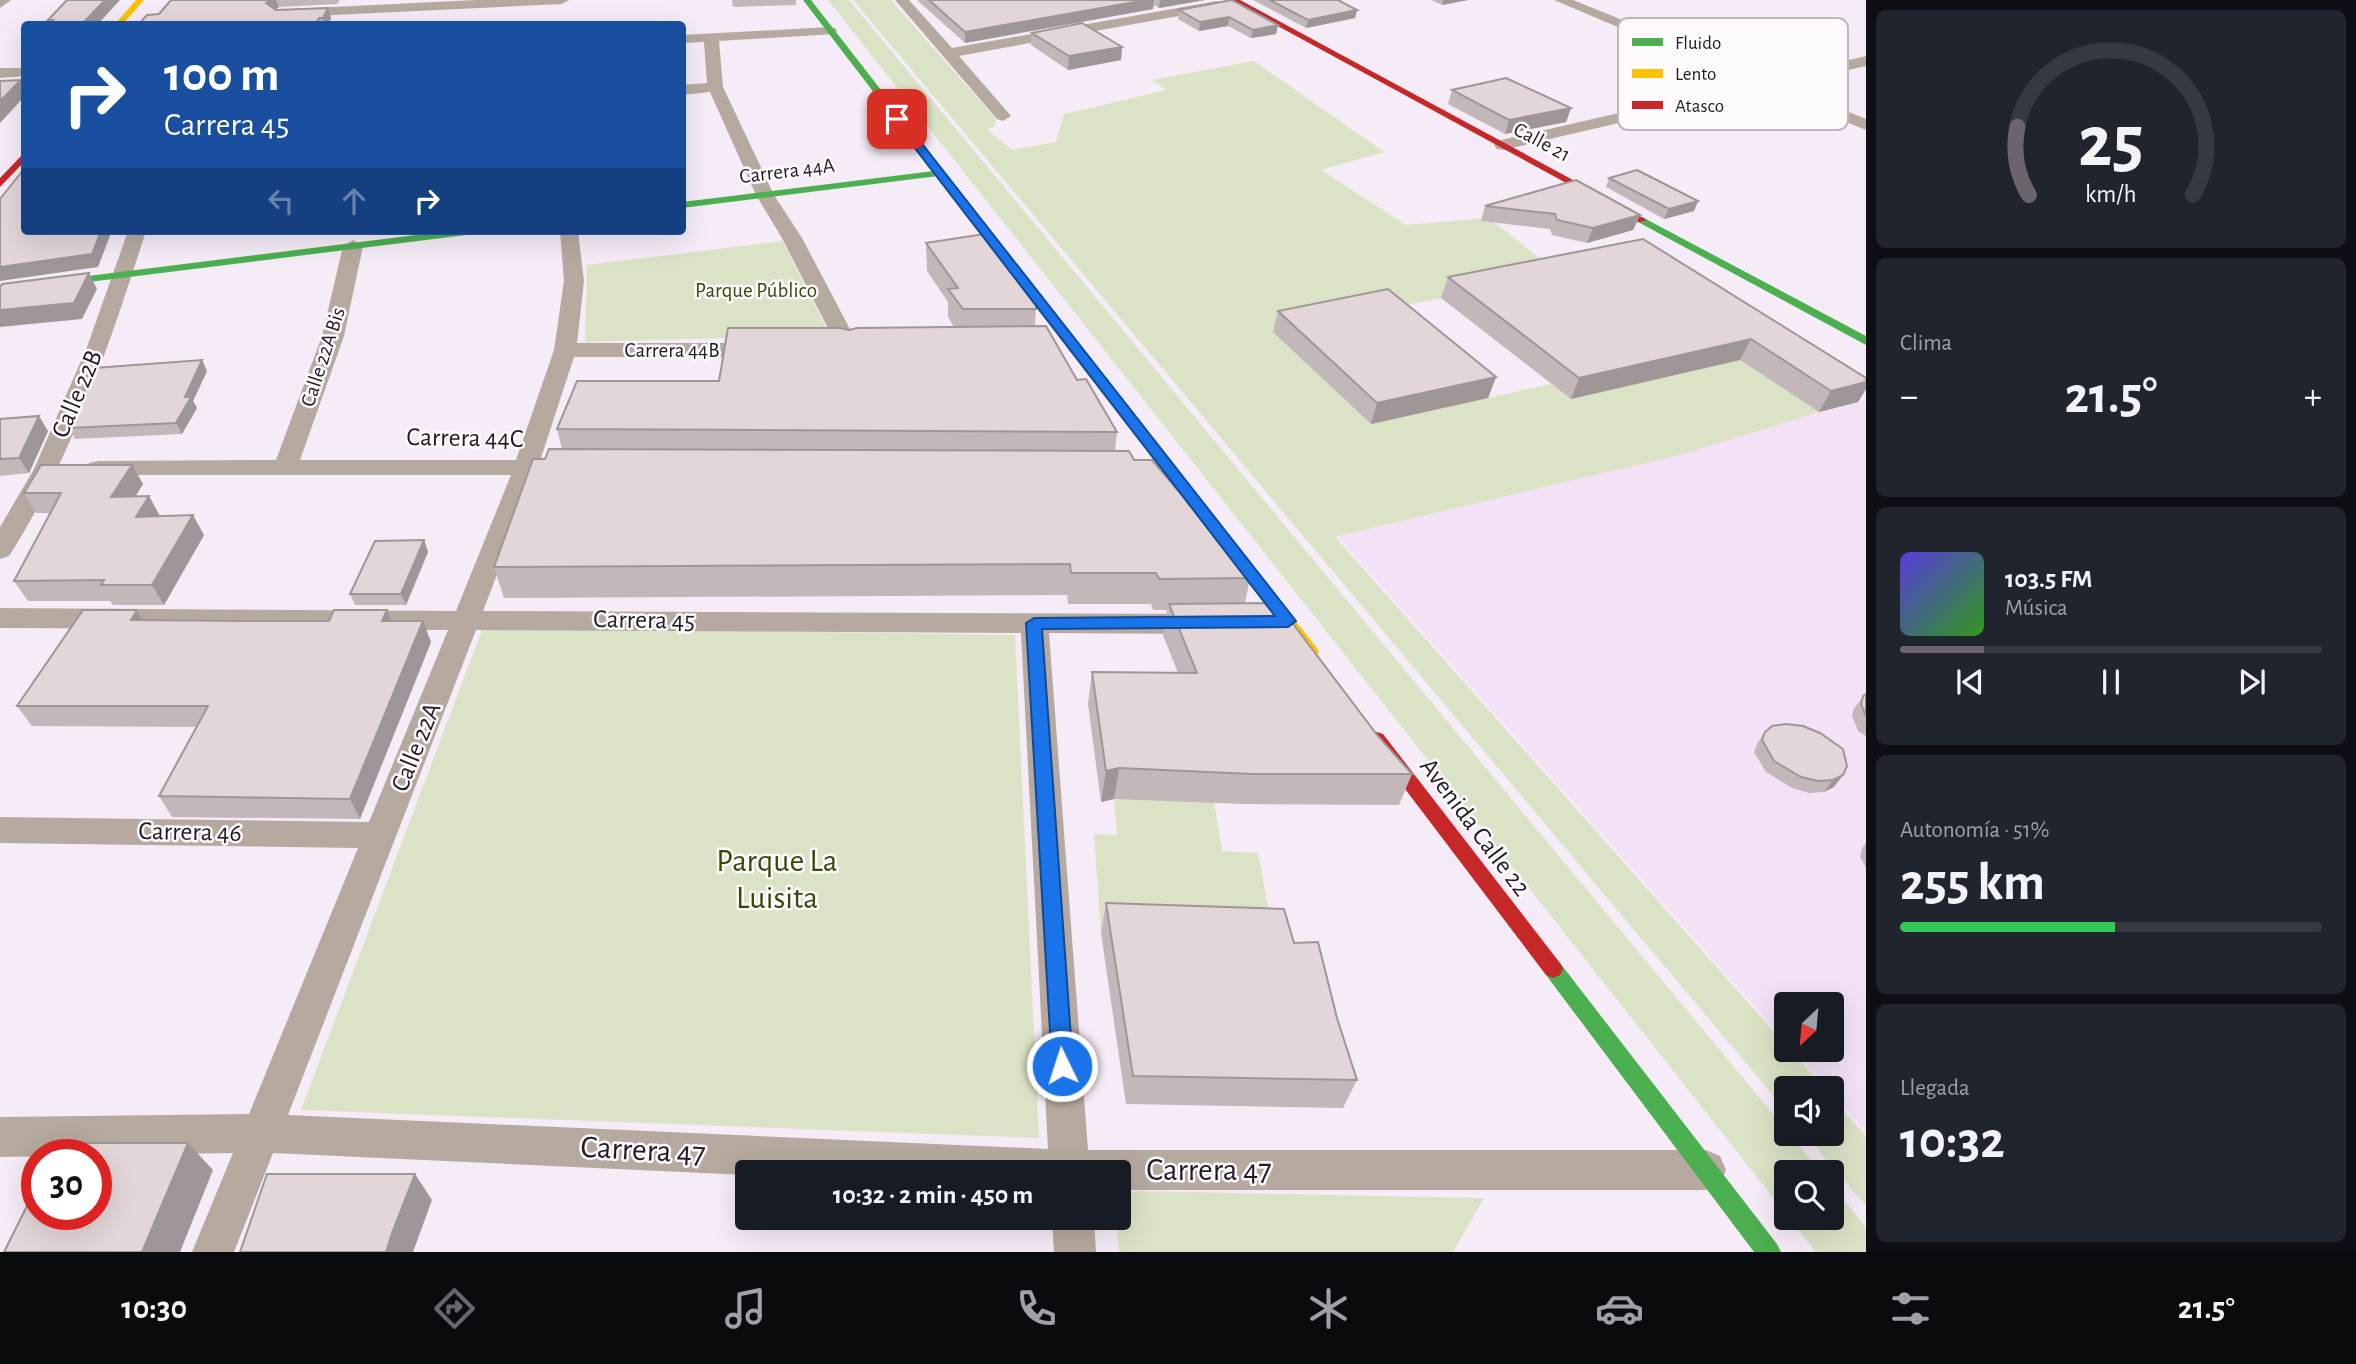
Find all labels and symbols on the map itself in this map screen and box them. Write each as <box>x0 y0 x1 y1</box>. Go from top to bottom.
legend <box>1618 18 1848 130</box>
text: Fluido <box>1675 34 1721 53</box>
text: Lento <box>1675 65 1716 84</box>
pin <box>867 89 927 149</box>
text: Atasco <box>1675 97 1724 116</box>
street label: Calle 21 <box>1510 118 1574 166</box>
street label: Carrera 44A <box>738 155 836 187</box>
park label: Parque Público <box>695 280 817 301</box>
street label: Calle 22A Bis <box>297 305 349 409</box>
street label: Carrera 44B <box>625 340 719 361</box>
street label: Calle 22B <box>47 346 107 442</box>
street label: Carrera 44C <box>406 424 524 452</box>
street label: Carrera 45 <box>593 606 695 634</box>
street label: Calle 22A <box>386 699 446 795</box>
street label: Avenida Calle 22 <box>1415 753 1535 901</box>
street label: Carrera 46 <box>138 818 242 846</box>
park label: Parque La Luisita <box>716 845 838 914</box>
north arrow <box>1774 992 1844 1062</box>
position arrow <box>1025 1029 1099 1103</box>
street label: Carrera 47 <box>580 1131 706 1169</box>
speed limit sign: 30 <box>21 1139 112 1230</box>
street label: Carrera 47 <box>1146 1154 1272 1186</box>

